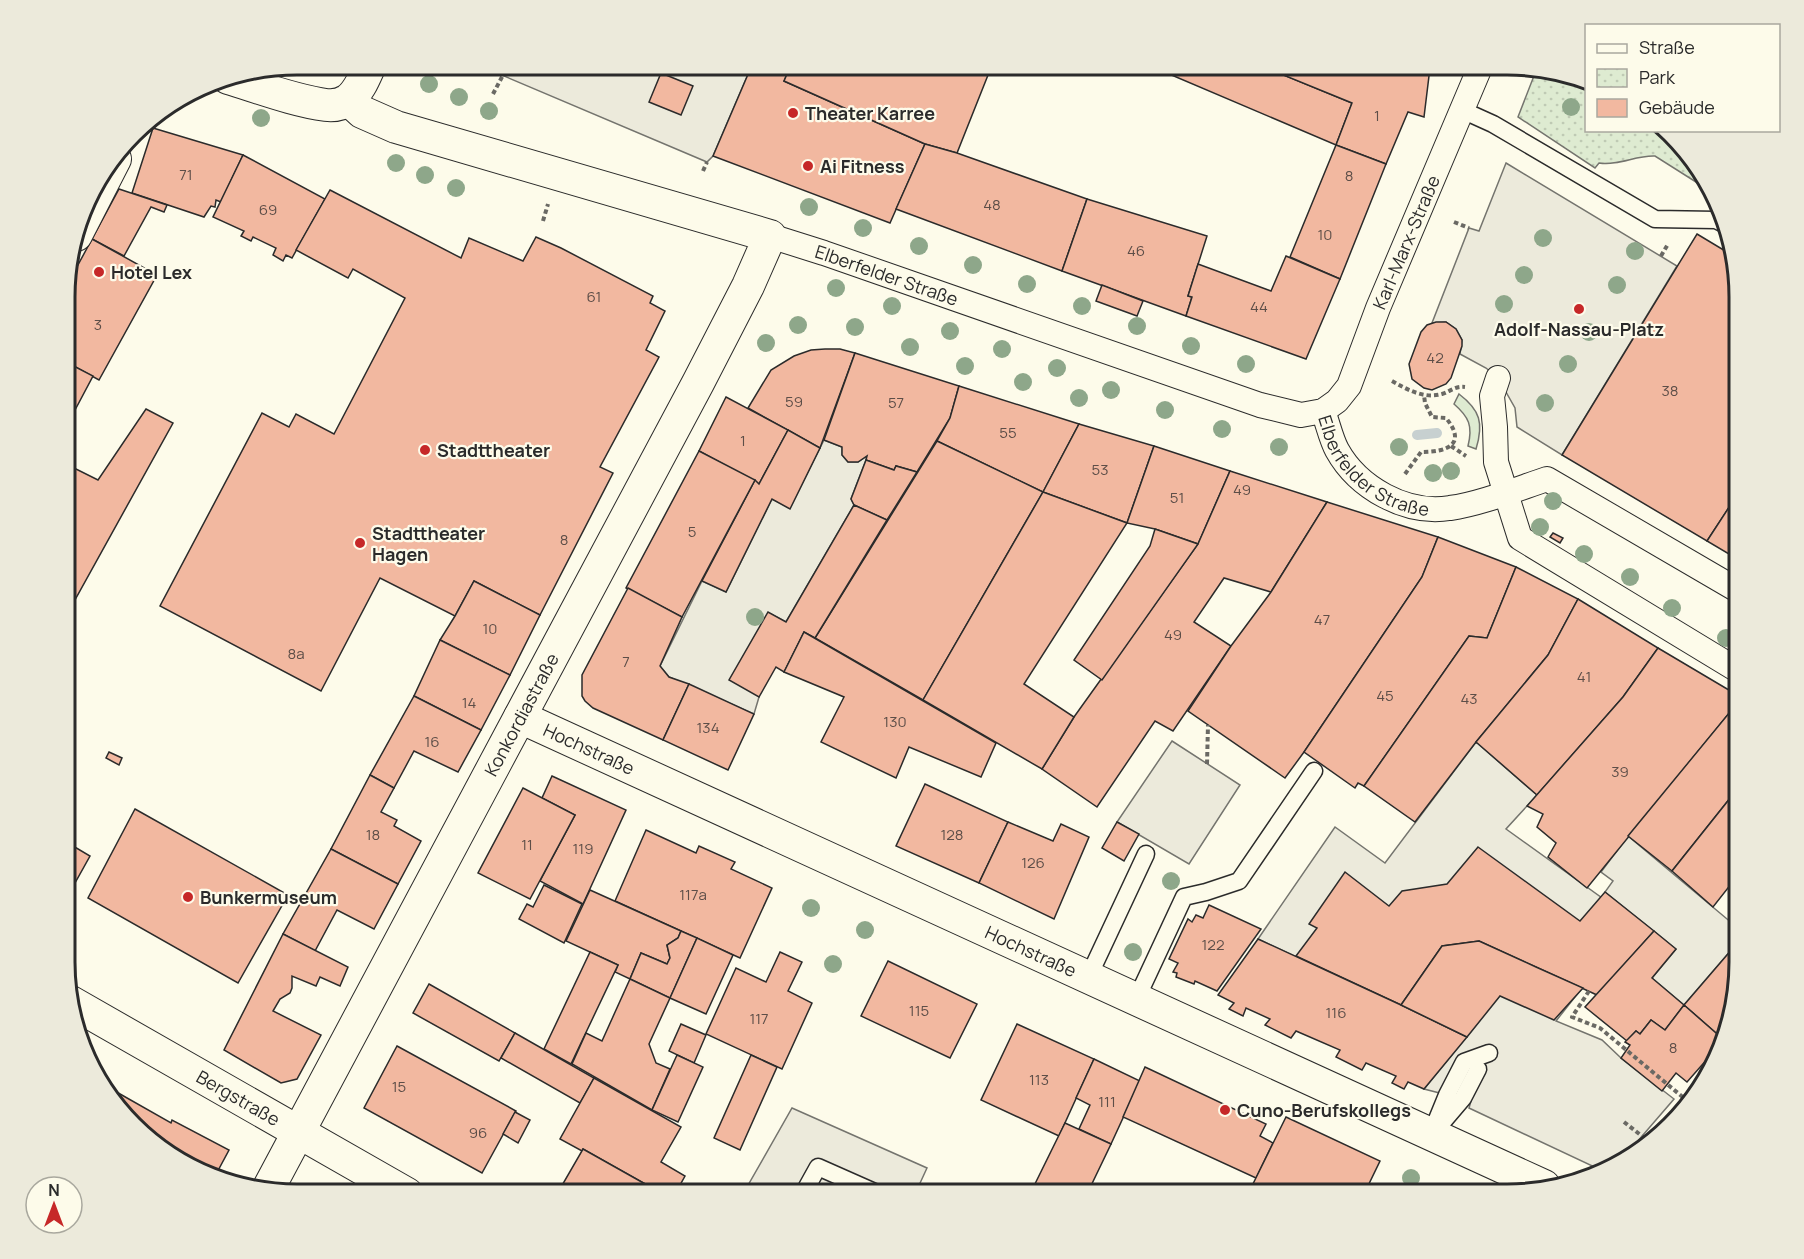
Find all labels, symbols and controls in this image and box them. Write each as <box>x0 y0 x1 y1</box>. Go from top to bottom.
legend <box>1585 24 1780 132</box>
text: Straße <box>1639 35 1695 59</box>
text: Park <box>1639 65 1676 89</box>
text: Gebäude <box>1639 95 1715 119</box>
place label: Theater Karree <box>805 101 935 125</box>
house number: 1 <box>1374 105 1380 126</box>
marker: Theater Karree <box>786 106 800 120</box>
place label: Ai Fitness <box>820 154 905 178</box>
marker: Ai Fitness <box>801 159 815 173</box>
house number: 71 <box>179 164 193 185</box>
house number: 8 <box>1345 165 1353 186</box>
street label: Karl-Marx-Straße <box>1367 171 1445 313</box>
house number: 48 <box>983 194 1001 215</box>
house number: 69 <box>259 199 277 220</box>
house number: 10 <box>1318 224 1333 245</box>
street label: Elberfelder Straße <box>812 239 961 311</box>
house number: 46 <box>1127 240 1145 261</box>
place label: Hotel Lex <box>111 260 192 284</box>
marker: Hotel Lex <box>92 265 106 279</box>
house number: 61 <box>587 286 601 307</box>
house number: 44 <box>1250 296 1268 317</box>
marker: Adolf-Nassau-Platz <box>1572 302 1586 316</box>
house number: 3 <box>94 314 102 335</box>
place label: Adolf-Nassau-Platz <box>1494 317 1664 341</box>
house number: 42 <box>1426 347 1444 368</box>
house number: 38 <box>1661 380 1679 401</box>
house number: 59 <box>785 391 803 412</box>
house number: 57 <box>888 392 904 413</box>
street label: Elberfelder Straße <box>1313 412 1431 521</box>
house number: 55 <box>999 422 1017 443</box>
house number: 1 <box>740 430 746 451</box>
place label: Stadttheater <box>437 438 550 462</box>
marker: Stadttheater <box>418 443 432 457</box>
house number: 53 <box>1092 459 1108 480</box>
house number: 49 <box>1233 479 1251 500</box>
house number: 51 <box>1170 487 1184 508</box>
place label: Stadttheater Hagen <box>372 521 485 566</box>
house number: 5 <box>688 521 696 542</box>
house number: 8 <box>560 529 568 550</box>
marker: Stadttheater Hagen <box>353 536 367 550</box>
house number: 47 <box>1314 609 1330 630</box>
house number: 10 <box>483 618 498 639</box>
house number: 49 <box>1164 624 1182 645</box>
house number: 8a <box>287 643 305 664</box>
street label: Konkordiastraße <box>479 649 564 780</box>
house number: 7 <box>622 651 630 672</box>
house number: 41 <box>1577 666 1591 687</box>
house number: 45 <box>1376 685 1394 706</box>
house number: 43 <box>1460 688 1478 709</box>
house number: 14 <box>462 692 476 713</box>
house number: 130 <box>883 711 907 732</box>
street label: Hochstraße <box>540 717 639 780</box>
house number: 134 <box>697 717 720 738</box>
house number: 16 <box>424 731 440 752</box>
house number: 39 <box>1611 761 1629 782</box>
house number: 18 <box>366 824 380 845</box>
house number: 128 <box>940 824 964 845</box>
house number: 11 <box>521 834 533 855</box>
house number: 119 <box>572 838 594 859</box>
house number: 126 <box>1021 852 1045 873</box>
house number: 117a <box>679 884 707 905</box>
place label: Bunkermuseum <box>200 885 337 909</box>
marker: Bunkermuseum <box>181 890 195 904</box>
street label: Hochstraße <box>982 920 1080 982</box>
house number: 122 <box>1202 934 1224 955</box>
house number: 115 <box>909 1000 929 1021</box>
house number: 116 <box>1325 1002 1347 1023</box>
house number: 117 <box>749 1008 769 1029</box>
house number: 8 <box>1669 1037 1677 1058</box>
street label: Bergstraße <box>192 1064 284 1131</box>
house number: 113 <box>1029 1069 1049 1090</box>
house number: 15 <box>392 1076 406 1097</box>
house number: 111 <box>1098 1091 1116 1112</box>
place label: Cuno-Berufskollegs <box>1237 1098 1411 1122</box>
marker: Cuno-Berufskollegs <box>1218 1103 1232 1117</box>
house number: 96 <box>469 1122 487 1143</box>
north arrow <box>24 1175 84 1235</box>
text: N <box>48 1179 60 1201</box>

